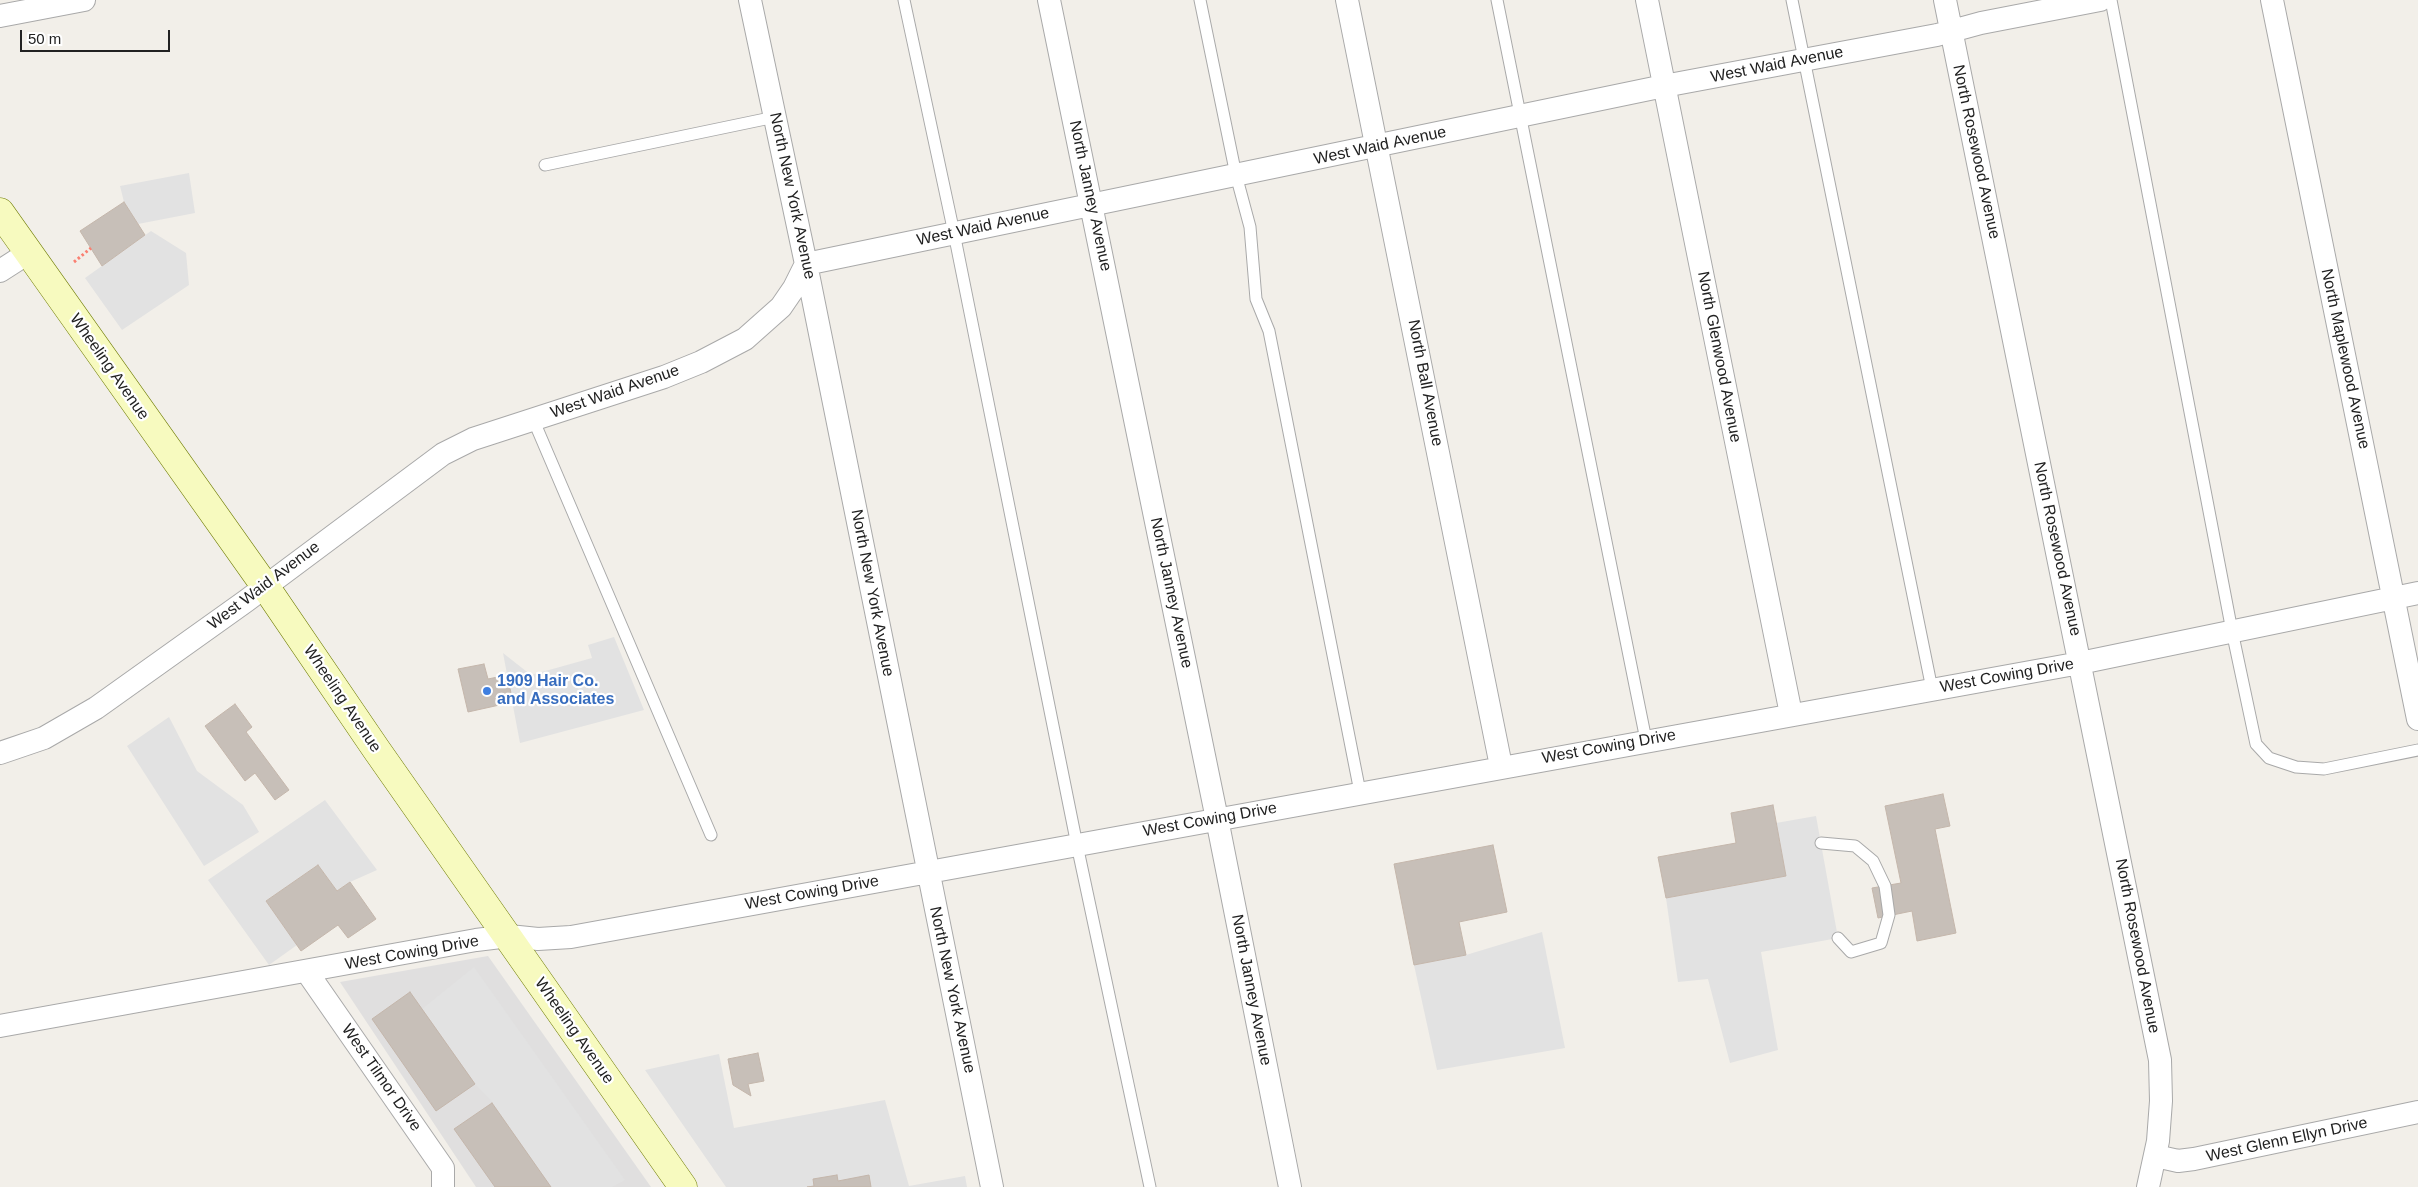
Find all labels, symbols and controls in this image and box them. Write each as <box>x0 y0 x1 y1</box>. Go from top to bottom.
scale bar <box>22 20 172 52</box>
text: 50 m <box>28 30 61 47</box>
street label: West Waid Avenue <box>1709 43 1845 87</box>
street label: North Rosewood Avenue <box>1948 63 2004 241</box>
street label: North New York Avenue <box>765 111 819 281</box>
street label: North Janney Avenue <box>1065 119 1115 273</box>
street label: West Waid Avenue <box>1312 123 1448 169</box>
street label: West Waid Avenue <box>915 204 1051 250</box>
street label: North Maplewood Avenue <box>2317 267 2373 451</box>
street label: North Glenwood Avenue <box>1693 270 1745 444</box>
street label: Wheeling Avenue <box>65 310 153 424</box>
street label: North Ball Avenue <box>1403 318 1447 448</box>
street label: West Waid Avenue <box>548 361 682 423</box>
street label: North Rosewood Avenue <box>2029 460 2085 638</box>
street label: North New York Avenue <box>846 508 898 678</box>
street label: North Janney Avenue <box>1146 516 1196 670</box>
street label: West Waid Avenue <box>204 538 324 634</box>
street label: Wheeling Avenue <box>299 642 385 756</box>
street label: West Cowing Drive <box>1938 655 2076 697</box>
place label: 1909 Hair Co. and Associates <box>497 672 614 710</box>
marker: 1909 Hair Co. and Associates <box>481 685 493 697</box>
street label: West Cowing Drive <box>1540 726 1678 768</box>
street label: West Cowing Drive <box>1141 799 1279 841</box>
street label: North Rosewood Avenue <box>2111 857 2163 1035</box>
street label: West Cowing Drive <box>743 872 881 914</box>
street label: North New York Avenue <box>925 905 979 1075</box>
street label: North Janney Avenue <box>1227 913 1275 1067</box>
street label: West Cowing Drive <box>343 932 481 974</box>
street label: Wheeling Avenue <box>530 974 618 1088</box>
street label: West Tilmor Drive <box>337 1021 425 1135</box>
street label: West Glenn Ellyn Drive <box>2205 1114 2369 1166</box>

